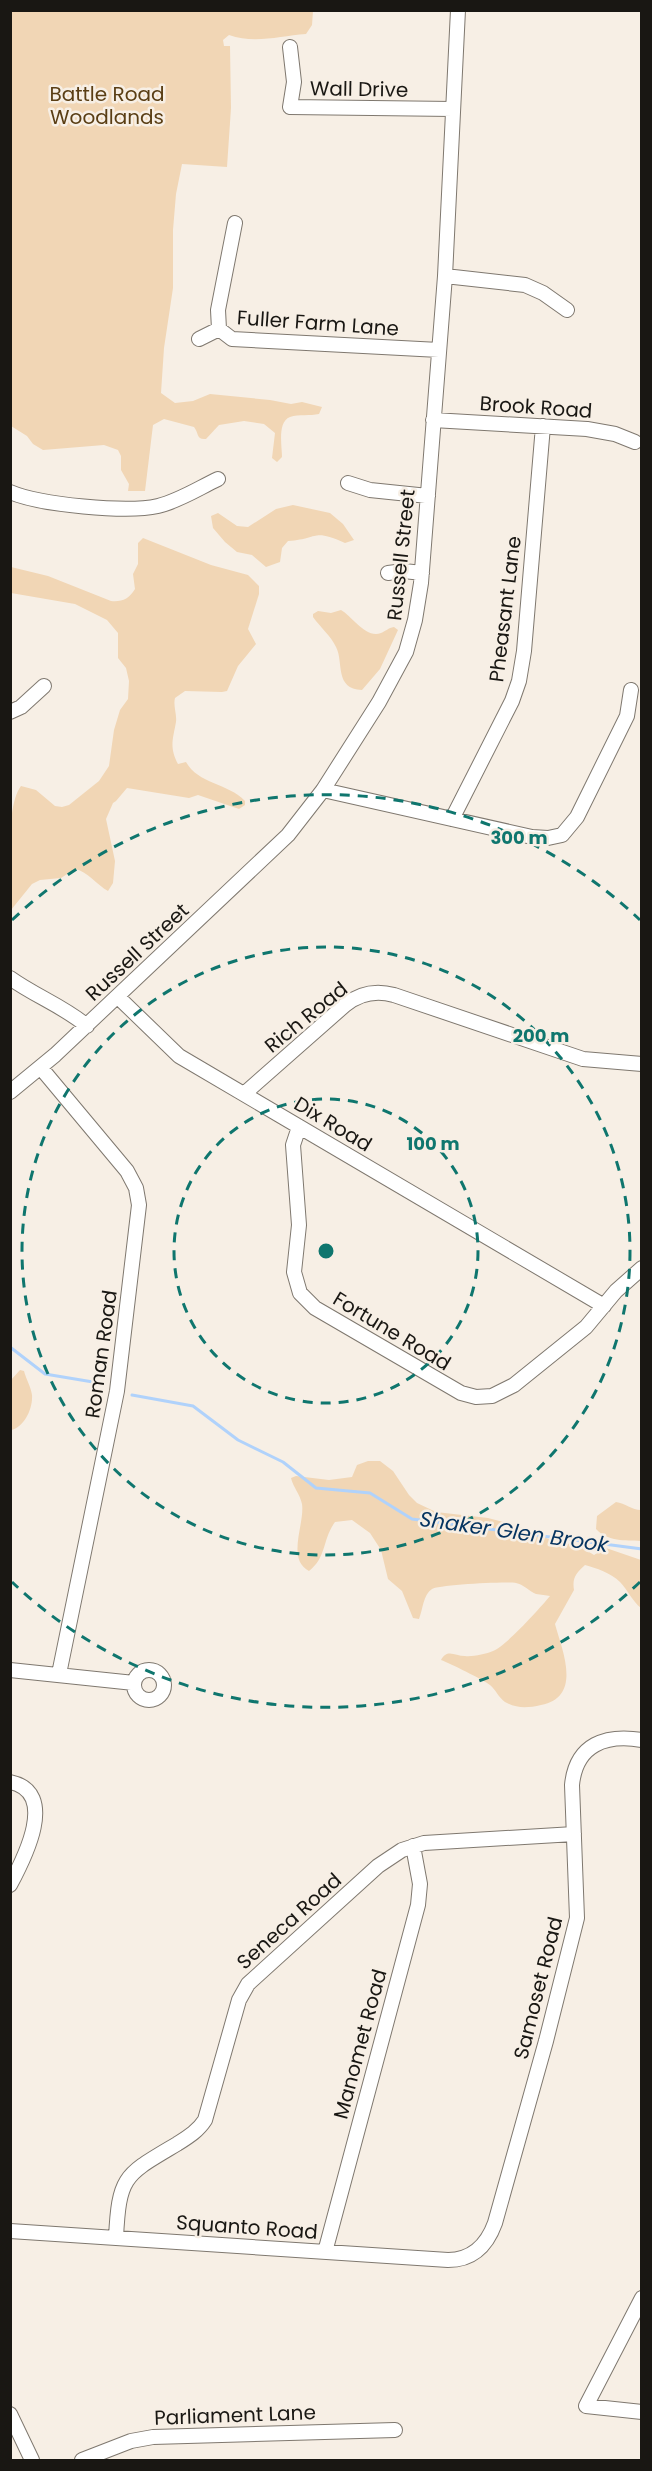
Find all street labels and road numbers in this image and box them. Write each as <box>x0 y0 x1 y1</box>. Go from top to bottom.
street label: Wall Drive <box>310 74 408 104</box>
street label: Fuller Farm Lane <box>236 303 400 343</box>
street label: Brook Road <box>479 389 593 425</box>
street label: Russell Street <box>380 488 422 622</box>
street label: Pheasant Lane <box>482 534 528 684</box>
street label: Russell Street <box>79 897 195 1007</box>
street label: Rich Road <box>259 975 353 1059</box>
street label: Dix Road <box>289 1090 377 1158</box>
street label: Fortune Road <box>328 1285 456 1377</box>
street label: Roman Road <box>78 1288 124 1420</box>
street label: Seneca Road <box>230 1866 348 1976</box>
street label: Samoset Road <box>507 1914 569 2062</box>
street label: Manomet Road <box>327 1966 393 2122</box>
street label: Squanto Road <box>175 2208 319 2246</box>
street label: Parliament Lane <box>154 2398 316 2432</box>

